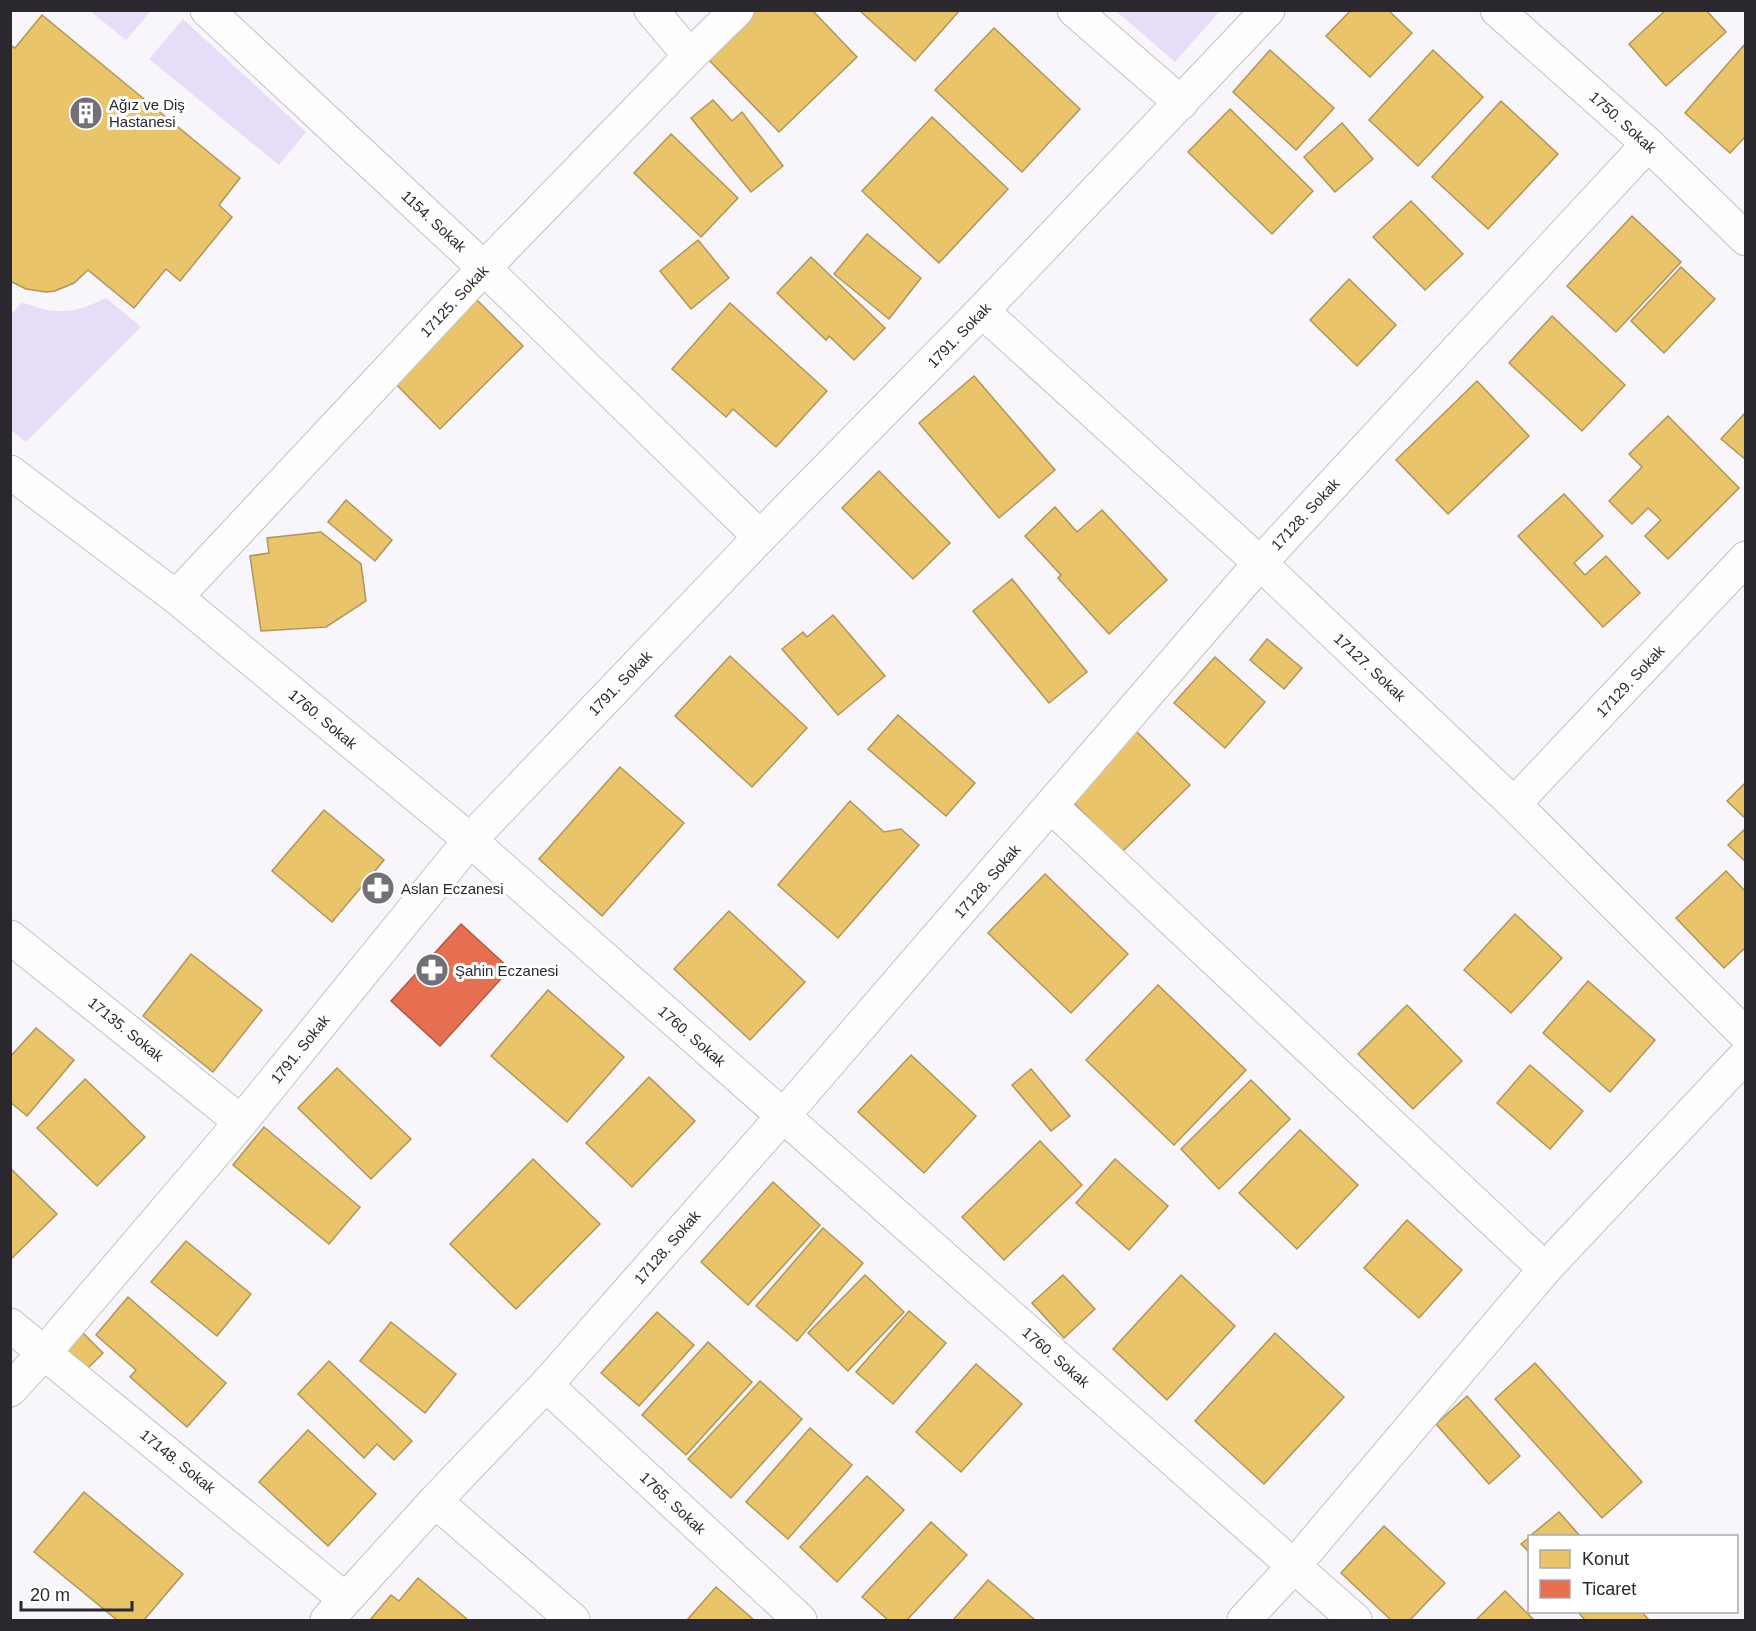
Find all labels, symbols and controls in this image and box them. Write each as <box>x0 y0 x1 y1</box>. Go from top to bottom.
street label: 1750. Sokak <box>1586 88 1660 157</box>
building icon: Ağız ve Diş Hastanesi <box>68 95 104 131</box>
place label: Ağız ve Diş Hastanesi <box>109 96 185 130</box>
street label: 1154. Sokak <box>398 187 470 256</box>
street label: 17125. Sokak <box>416 261 492 340</box>
street label: 1791. Sokak <box>924 299 994 371</box>
street label: 17128. Sokak <box>1267 474 1343 553</box>
street label: 17127. Sokak <box>1331 629 1410 705</box>
street label: 17129. Sokak <box>1592 641 1668 720</box>
street label: 1791. Sokak <box>585 647 655 719</box>
street label: 1760. Sokak <box>286 686 361 753</box>
street label: 17128. Sokak <box>950 840 1024 921</box>
pharmacy icon: Aslan Eczanesi <box>360 870 396 906</box>
place label: Aslan Eczanesi <box>401 880 504 897</box>
pharmacy icon: Şahin Eczanesi <box>414 952 450 988</box>
place label: Şahin Eczanesi <box>455 962 558 979</box>
street label: 17135. Sokak <box>85 994 167 1065</box>
street label: 1760. Sokak <box>655 1002 729 1070</box>
street label: 1791. Sokak <box>267 1011 333 1087</box>
street label: 17128. Sokak <box>630 1206 704 1287</box>
street label: 1760. Sokak <box>1019 1323 1093 1391</box>
street label: 17148. Sokak <box>137 1426 219 1497</box>
street label: 1765. Sokak <box>637 1468 710 1538</box>
legend <box>1528 1535 1738 1613</box>
text: Konut <box>1582 1549 1629 1569</box>
scale bar <box>21 1574 132 1612</box>
text: Ticaret <box>1582 1579 1636 1599</box>
text: 20 m <box>30 1585 70 1605</box>

